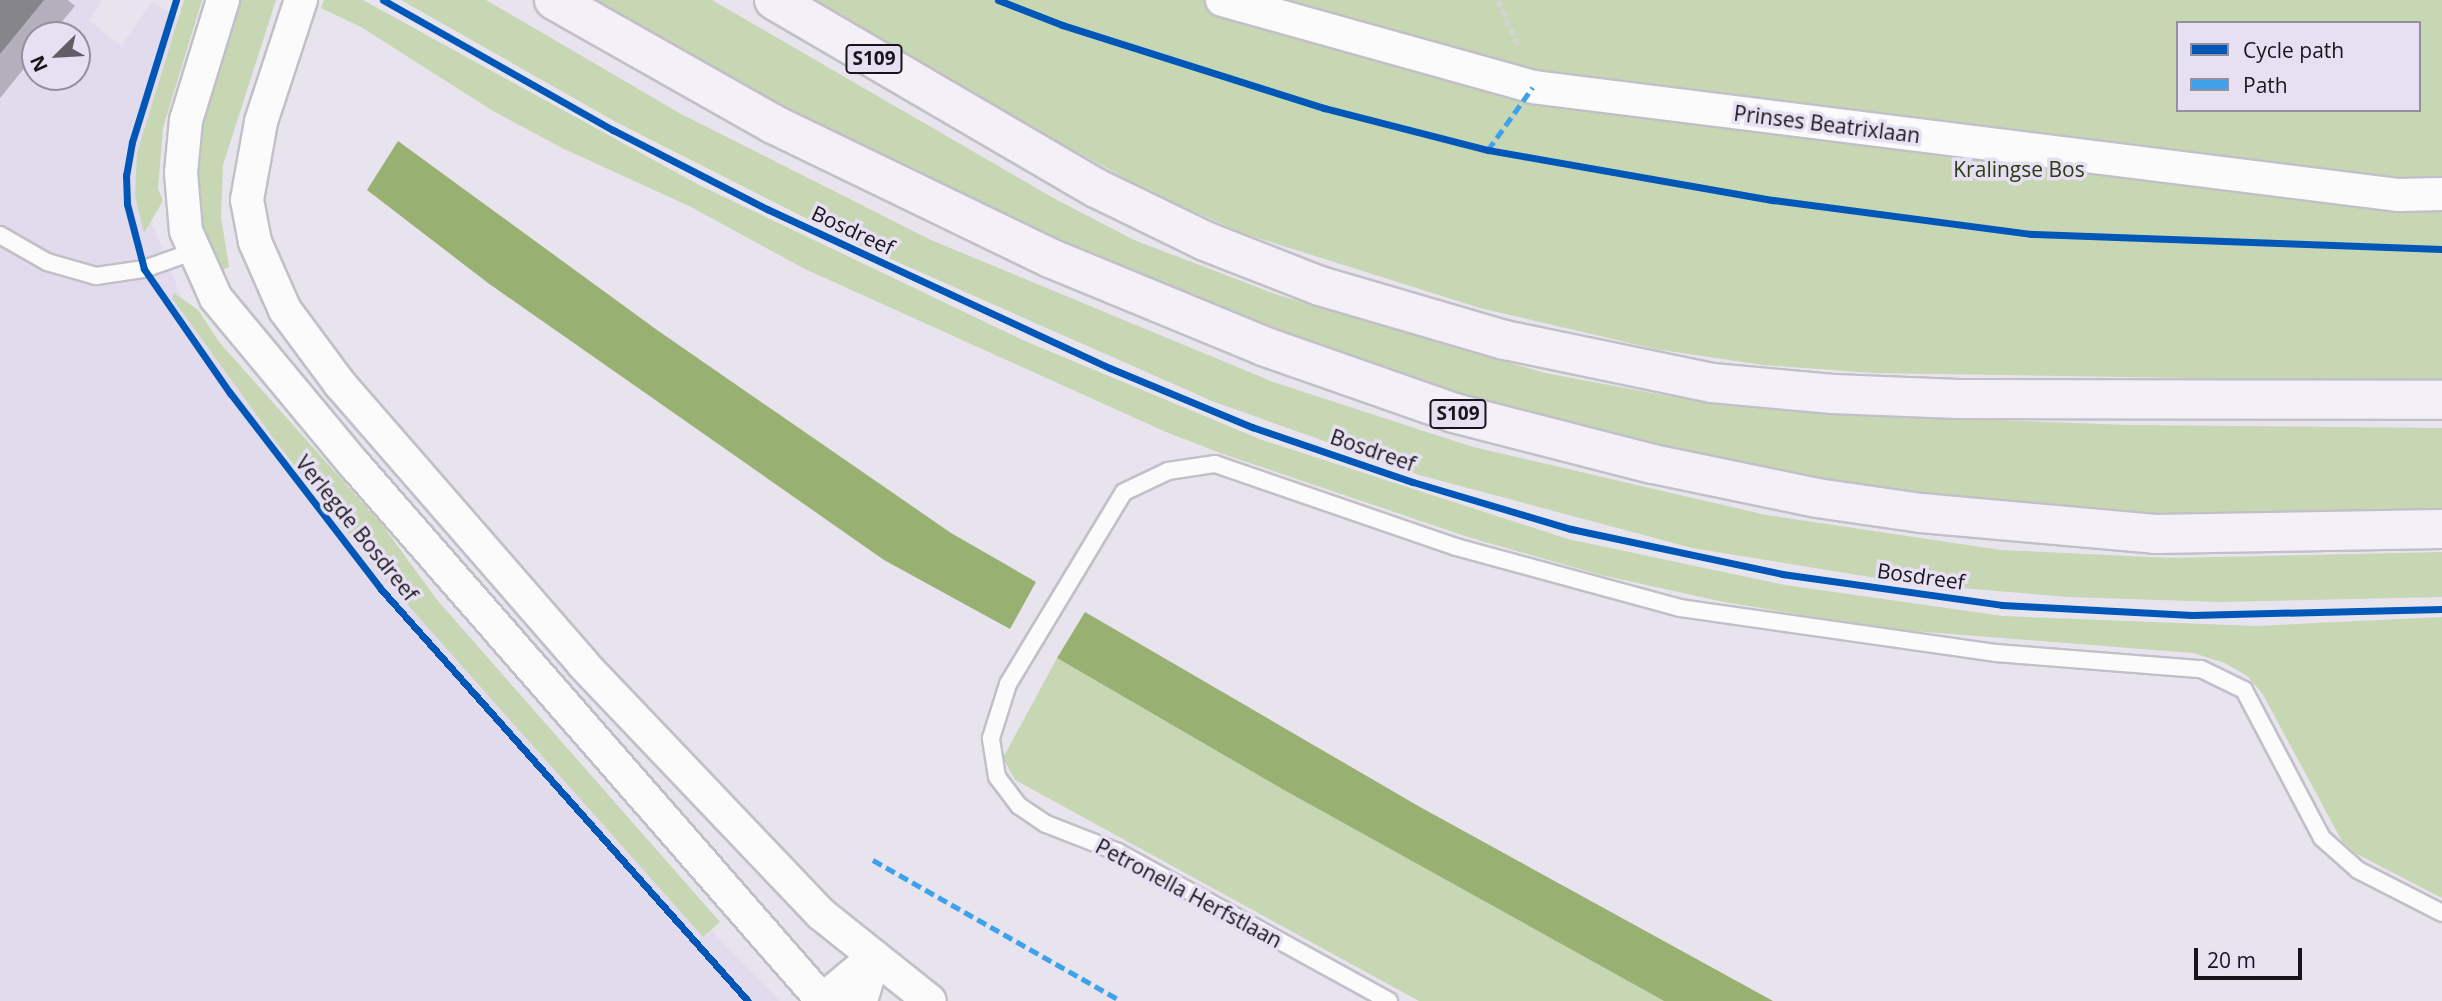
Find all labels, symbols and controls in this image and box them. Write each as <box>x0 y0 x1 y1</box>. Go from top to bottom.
north arrow <box>21 21 91 91</box>
legend <box>2176 21 2421 112</box>
text: Cycle path <box>2243 36 2344 64</box>
road number: S109 <box>844 44 904 74</box>
text: N <box>24 51 54 76</box>
text: Path <box>2243 71 2288 99</box>
street label: Prinses Beatrixlaan <box>1732 100 1922 148</box>
park label: Kralingse Bos <box>1953 156 2085 182</box>
street label: Bosdreef <box>808 200 898 260</box>
road number: S109 <box>1428 398 1488 430</box>
street label: Bosdreef <box>1327 424 1419 476</box>
street label: Verlegde Bosdreef <box>291 450 423 606</box>
street label: Bosdreef <box>1876 557 1966 595</box>
street label: Petronella Herfstlaan <box>1091 833 1287 953</box>
scale bar <box>2197 934 2306 978</box>
text: 20 m <box>2207 946 2256 974</box>

